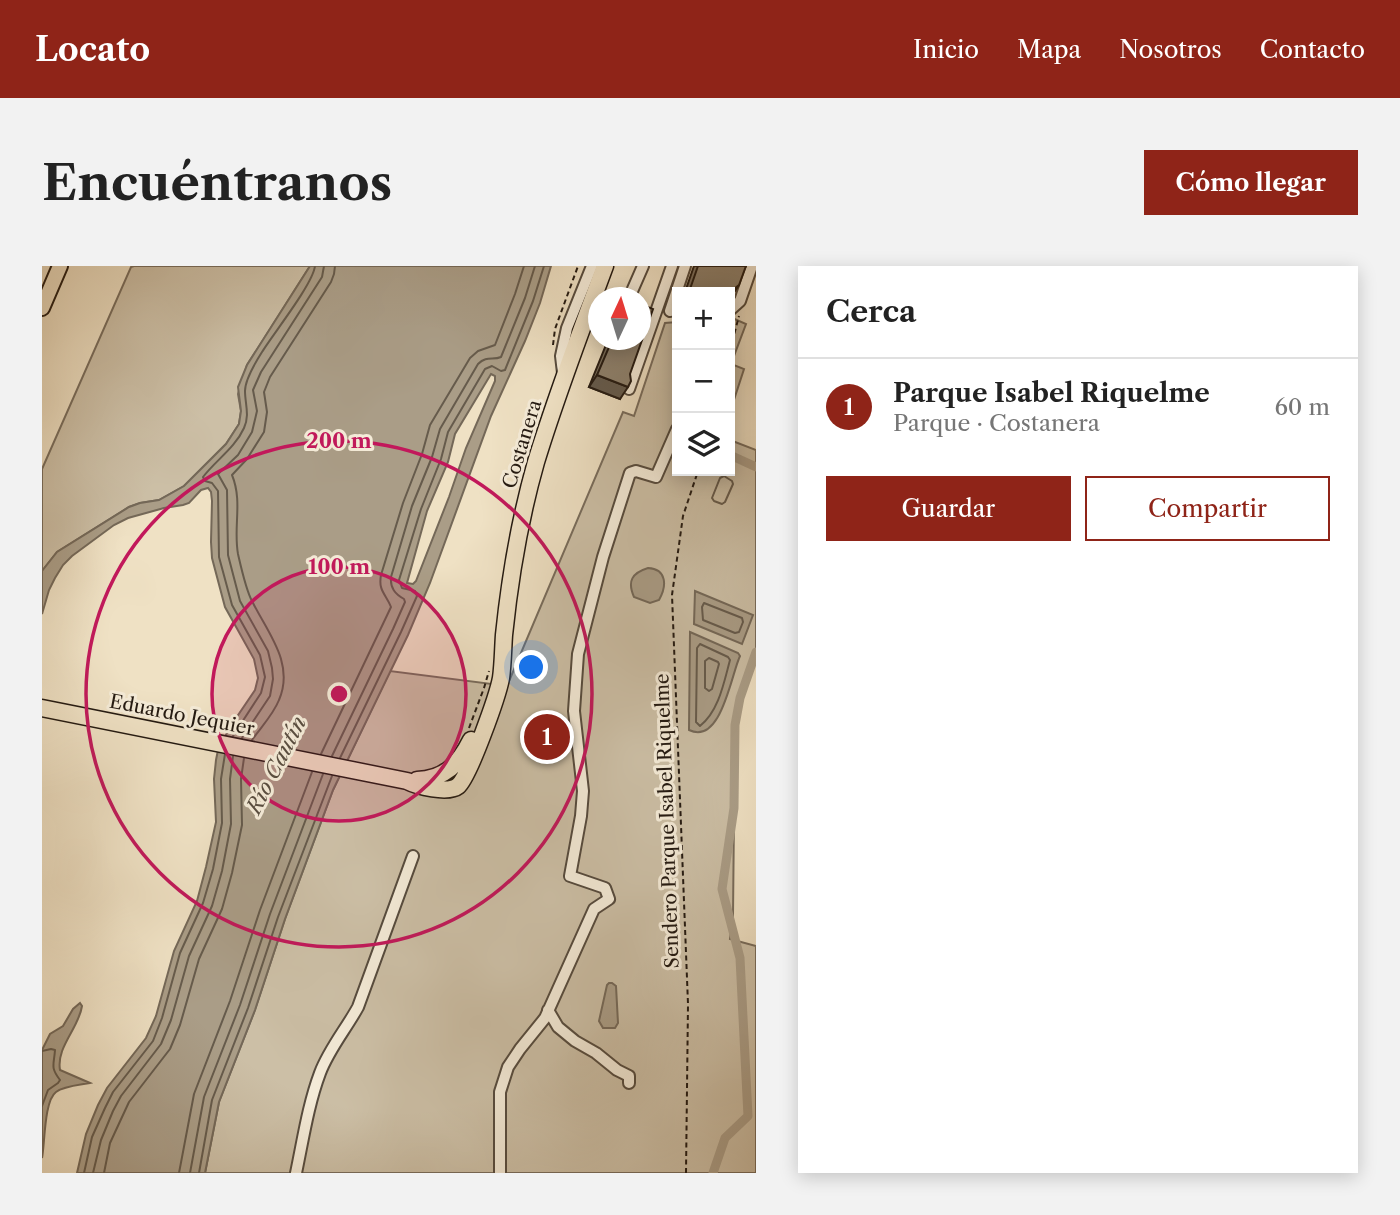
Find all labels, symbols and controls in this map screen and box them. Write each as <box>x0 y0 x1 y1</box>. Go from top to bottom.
text: Locato <box>35 29 150 70</box>
text: Inicio <box>913 35 979 64</box>
text: Mapa <box>1017 35 1081 64</box>
text: Nosotros <box>1119 35 1222 64</box>
text: Contacto <box>1260 35 1365 64</box>
button: Cómo llegar <box>1144 150 1358 215</box>
text: Encuéntranos <box>42 152 392 213</box>
north arrow <box>588 287 651 350</box>
map controls <box>672 287 735 476</box>
button: + <box>672 287 735 350</box>
text: Cerca <box>826 293 916 330</box>
button: − <box>672 350 735 413</box>
text: Parque Isabel Riquelme <box>893 377 1210 409</box>
text: 1 <box>844 393 854 421</box>
text: 60 m <box>1274 393 1330 421</box>
street label: Costanera <box>498 397 546 491</box>
text: Parque · Costanera <box>893 409 1100 437</box>
button: layers <box>672 413 735 476</box>
text: 200 m <box>306 428 372 453</box>
button: Guardar <box>826 476 1071 541</box>
button: Compartir <box>1085 476 1330 541</box>
text: 100 m <box>308 554 370 579</box>
your location <box>514 650 548 684</box>
street label: Sendero Parque Isabel Riquelme <box>650 673 684 969</box>
centre of rings <box>327 682 351 706</box>
street label: Eduardo Jequier <box>108 690 256 740</box>
pin: 1 <box>524 711 570 763</box>
water label: Río Cautín <box>240 712 311 820</box>

